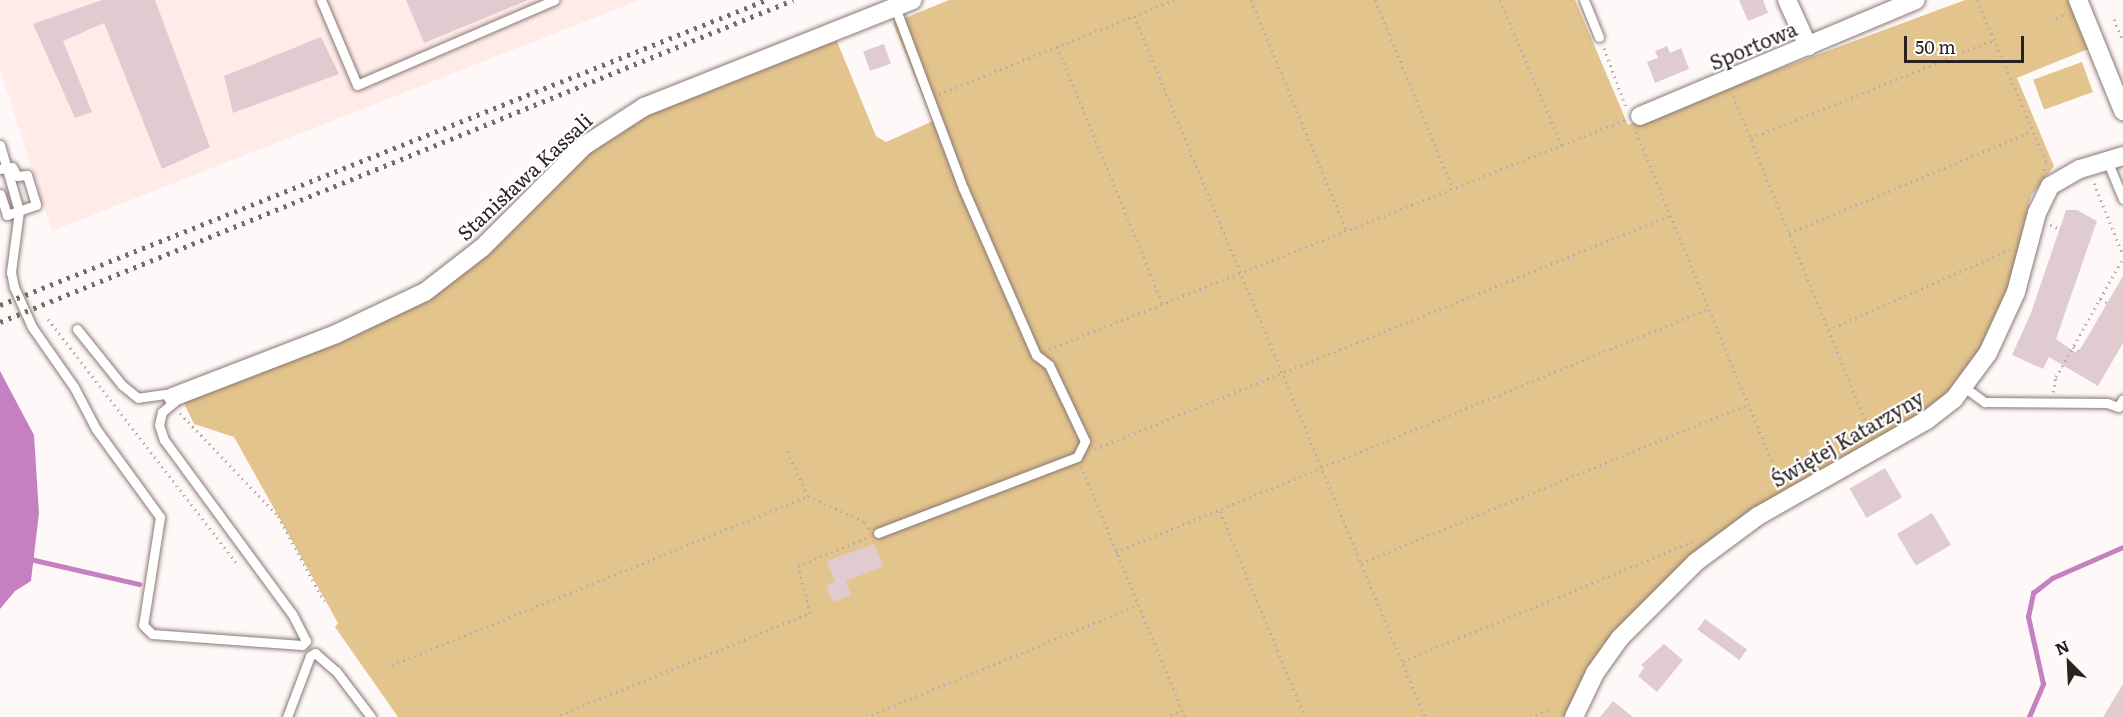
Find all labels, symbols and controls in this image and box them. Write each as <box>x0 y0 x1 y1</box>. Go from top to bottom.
street label: Sportowa <box>1706 16 1800 74</box>
scale bar <box>1907 24 2027 62</box>
text: 50 m <box>1915 33 1956 60</box>
street label: Stanisława Kassali <box>452 107 596 245</box>
street label: Świętej Katarzyny <box>1767 385 1927 491</box>
north arrow <box>2039 633 2099 693</box>
text: N <box>2051 633 2073 660</box>

